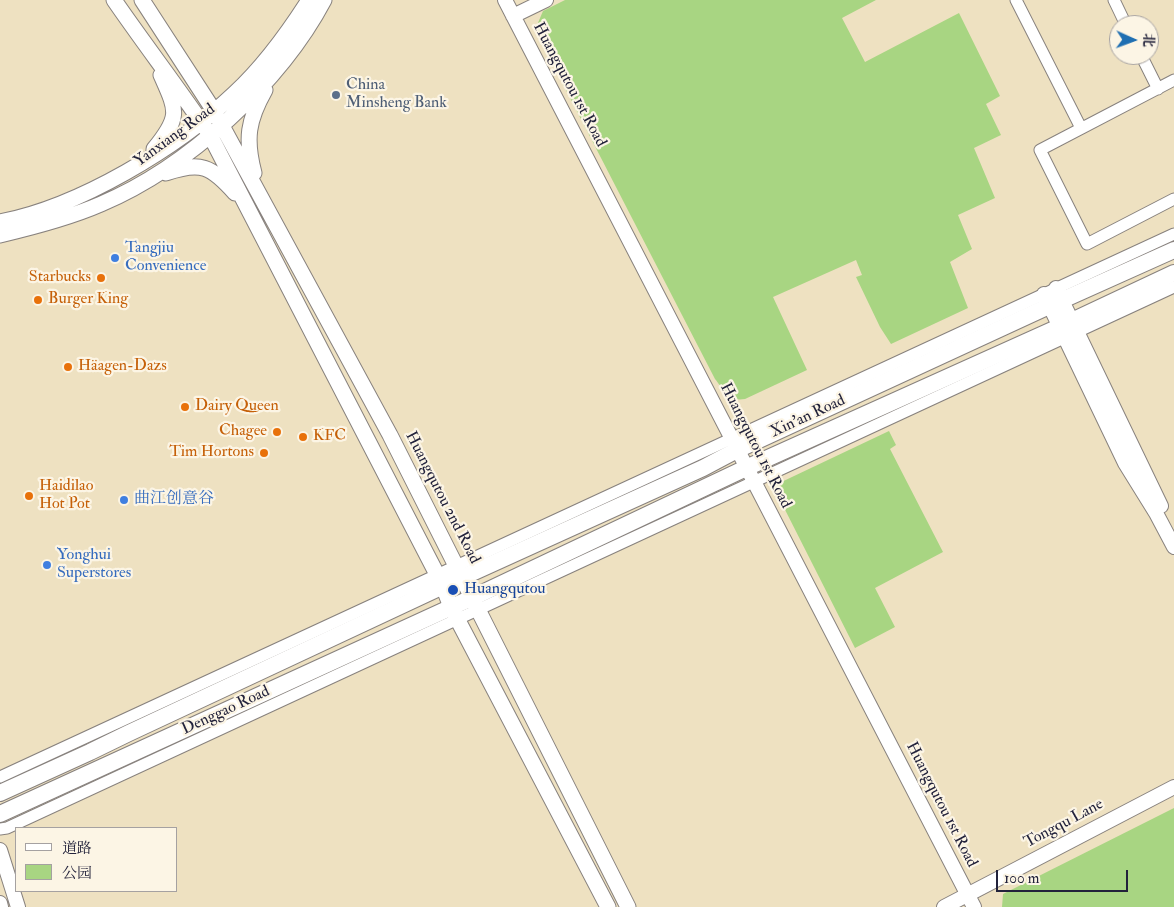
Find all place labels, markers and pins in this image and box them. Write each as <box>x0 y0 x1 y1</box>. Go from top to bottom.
place label: China Minsheng Bank <box>346 76 447 114</box>
marker: China Minsheng Bank <box>330 89 342 101</box>
place label: Tangjiu Convenience <box>125 239 206 277</box>
marker: Tangjiu Convenience <box>109 252 121 264</box>
place label: Starbucks <box>29 268 91 288</box>
marker: Starbucks <box>95 272 107 284</box>
place label: Burger King <box>48 290 128 310</box>
marker: Burger King <box>32 294 44 306</box>
place label: Häagen-Dazs <box>78 357 167 377</box>
marker: Häagen-Dazs <box>62 361 74 373</box>
place label: Dairy Queen <box>195 397 279 417</box>
marker: Dairy Queen <box>179 401 191 413</box>
place label: Chagee <box>219 422 267 442</box>
marker: Chagee <box>271 426 283 438</box>
place label: KFC <box>313 427 346 447</box>
marker: KFC <box>297 431 309 443</box>
place label: Tim Hortons <box>169 443 254 463</box>
marker: Tim Hortons <box>258 447 270 459</box>
place label: Haidilao Hot Pot <box>39 477 93 515</box>
marker: Haidilao Hot Pot <box>23 490 35 502</box>
place label: 曲江创意谷 <box>134 490 214 510</box>
marker: 曲江创意谷 <box>118 494 130 506</box>
place label: Yonghui Superstores <box>57 546 131 584</box>
marker: Yonghui Superstores <box>41 559 53 571</box>
place label: Huangqutou <box>464 580 546 600</box>
marker: Huangqutou <box>446 583 460 597</box>

